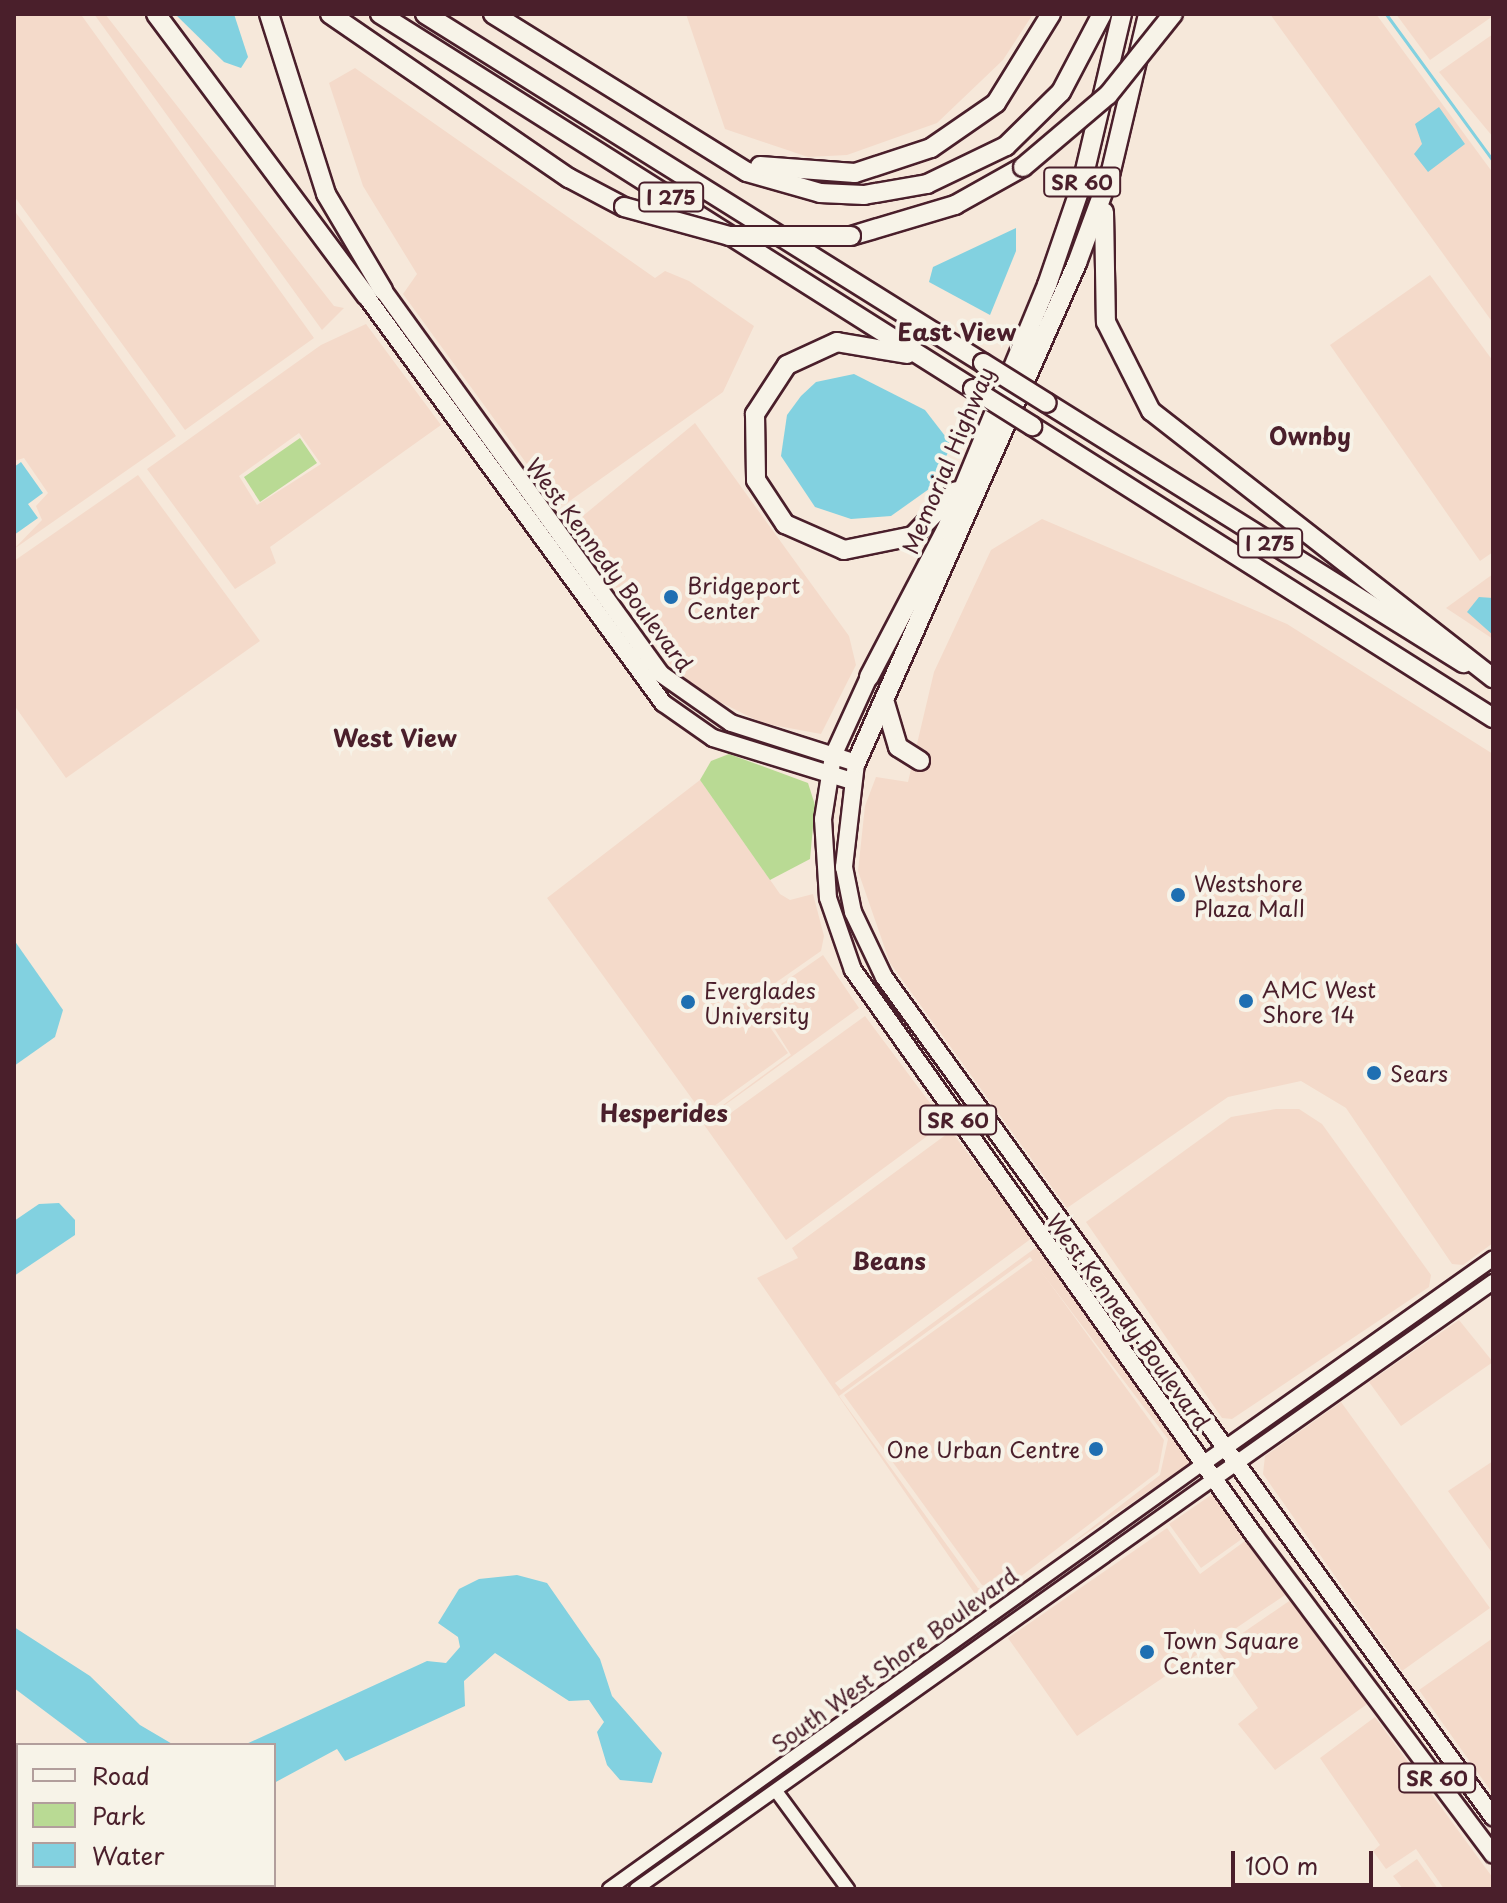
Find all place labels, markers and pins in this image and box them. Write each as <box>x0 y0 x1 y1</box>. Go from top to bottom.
place label: Bridgeport Center <box>687 571 800 622</box>
marker: Bridgeport Center <box>662 588 680 606</box>
place label: Westshore Plaza Mall <box>1194 869 1305 920</box>
marker: Westshore Plaza Mall <box>1169 886 1187 904</box>
place label: AMC West Shore 14 <box>1262 975 1375 1026</box>
place label: Everglades University <box>704 976 816 1028</box>
marker: AMC West Shore 14 <box>1237 992 1255 1010</box>
marker: Everglades University <box>679 993 697 1011</box>
place label: Sears <box>1390 1060 1448 1086</box>
marker: Sears <box>1365 1064 1383 1082</box>
place label: One Urban Centre <box>883 1436 1080 1462</box>
marker: One Urban Centre <box>1087 1440 1105 1458</box>
place label: Town Square Center <box>1163 1626 1298 1678</box>
marker: Town Square Center <box>1138 1643 1156 1661</box>

